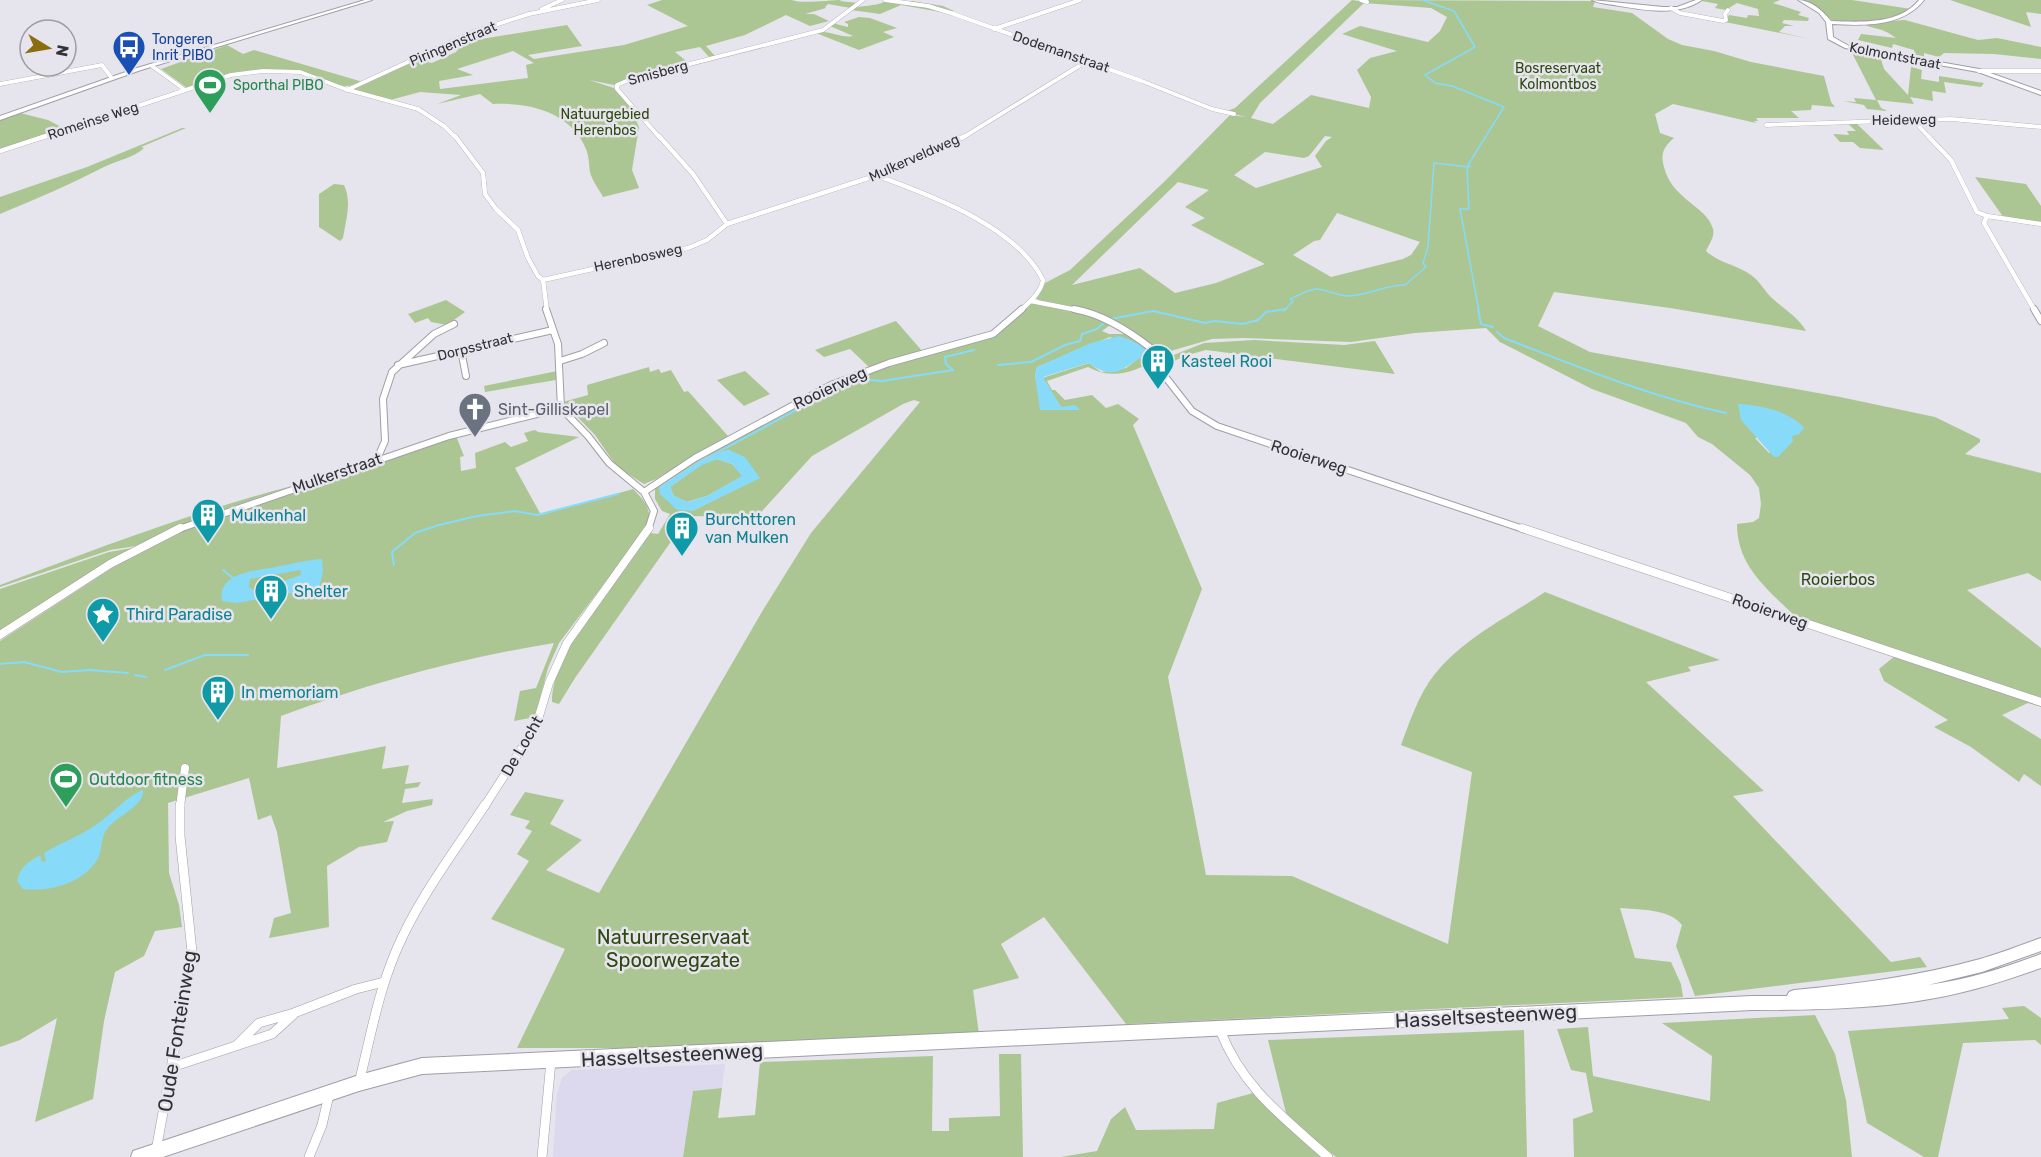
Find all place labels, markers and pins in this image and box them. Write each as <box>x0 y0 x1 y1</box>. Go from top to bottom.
bus stop icon: Tongeren Inrit PIBO <box>111 29 147 76</box>
place label: Tongeren Inrit PIBO <box>152 31 214 64</box>
sports icon: Sporthal PIBO <box>192 67 228 114</box>
place label: Sporthal PIBO <box>233 77 324 94</box>
building icon: Kasteel Rooi <box>1140 343 1176 390</box>
place label: Kasteel Rooi <box>1181 352 1272 371</box>
church icon: Sint-Gilliskapel <box>457 391 493 438</box>
place label: Sint-Gilliskapel <box>498 400 609 419</box>
building icon: Mulkenhal <box>190 497 226 544</box>
place label: Mulkenhal <box>231 506 306 525</box>
building icon: Burchttoren van Mulken <box>664 510 700 557</box>
place label: Burchttoren van Mulken <box>705 510 796 547</box>
building icon: Shelter <box>253 573 289 620</box>
place label: Shelter <box>294 582 348 601</box>
place icon: Third Paradise <box>85 596 121 643</box>
place label: Third Paradise <box>126 605 232 624</box>
building icon: In memoriam <box>200 674 236 721</box>
place label: In memoriam <box>241 683 339 702</box>
sports icon: Outdoor fitness <box>48 761 84 808</box>
place label: Outdoor fitness <box>89 770 203 789</box>

